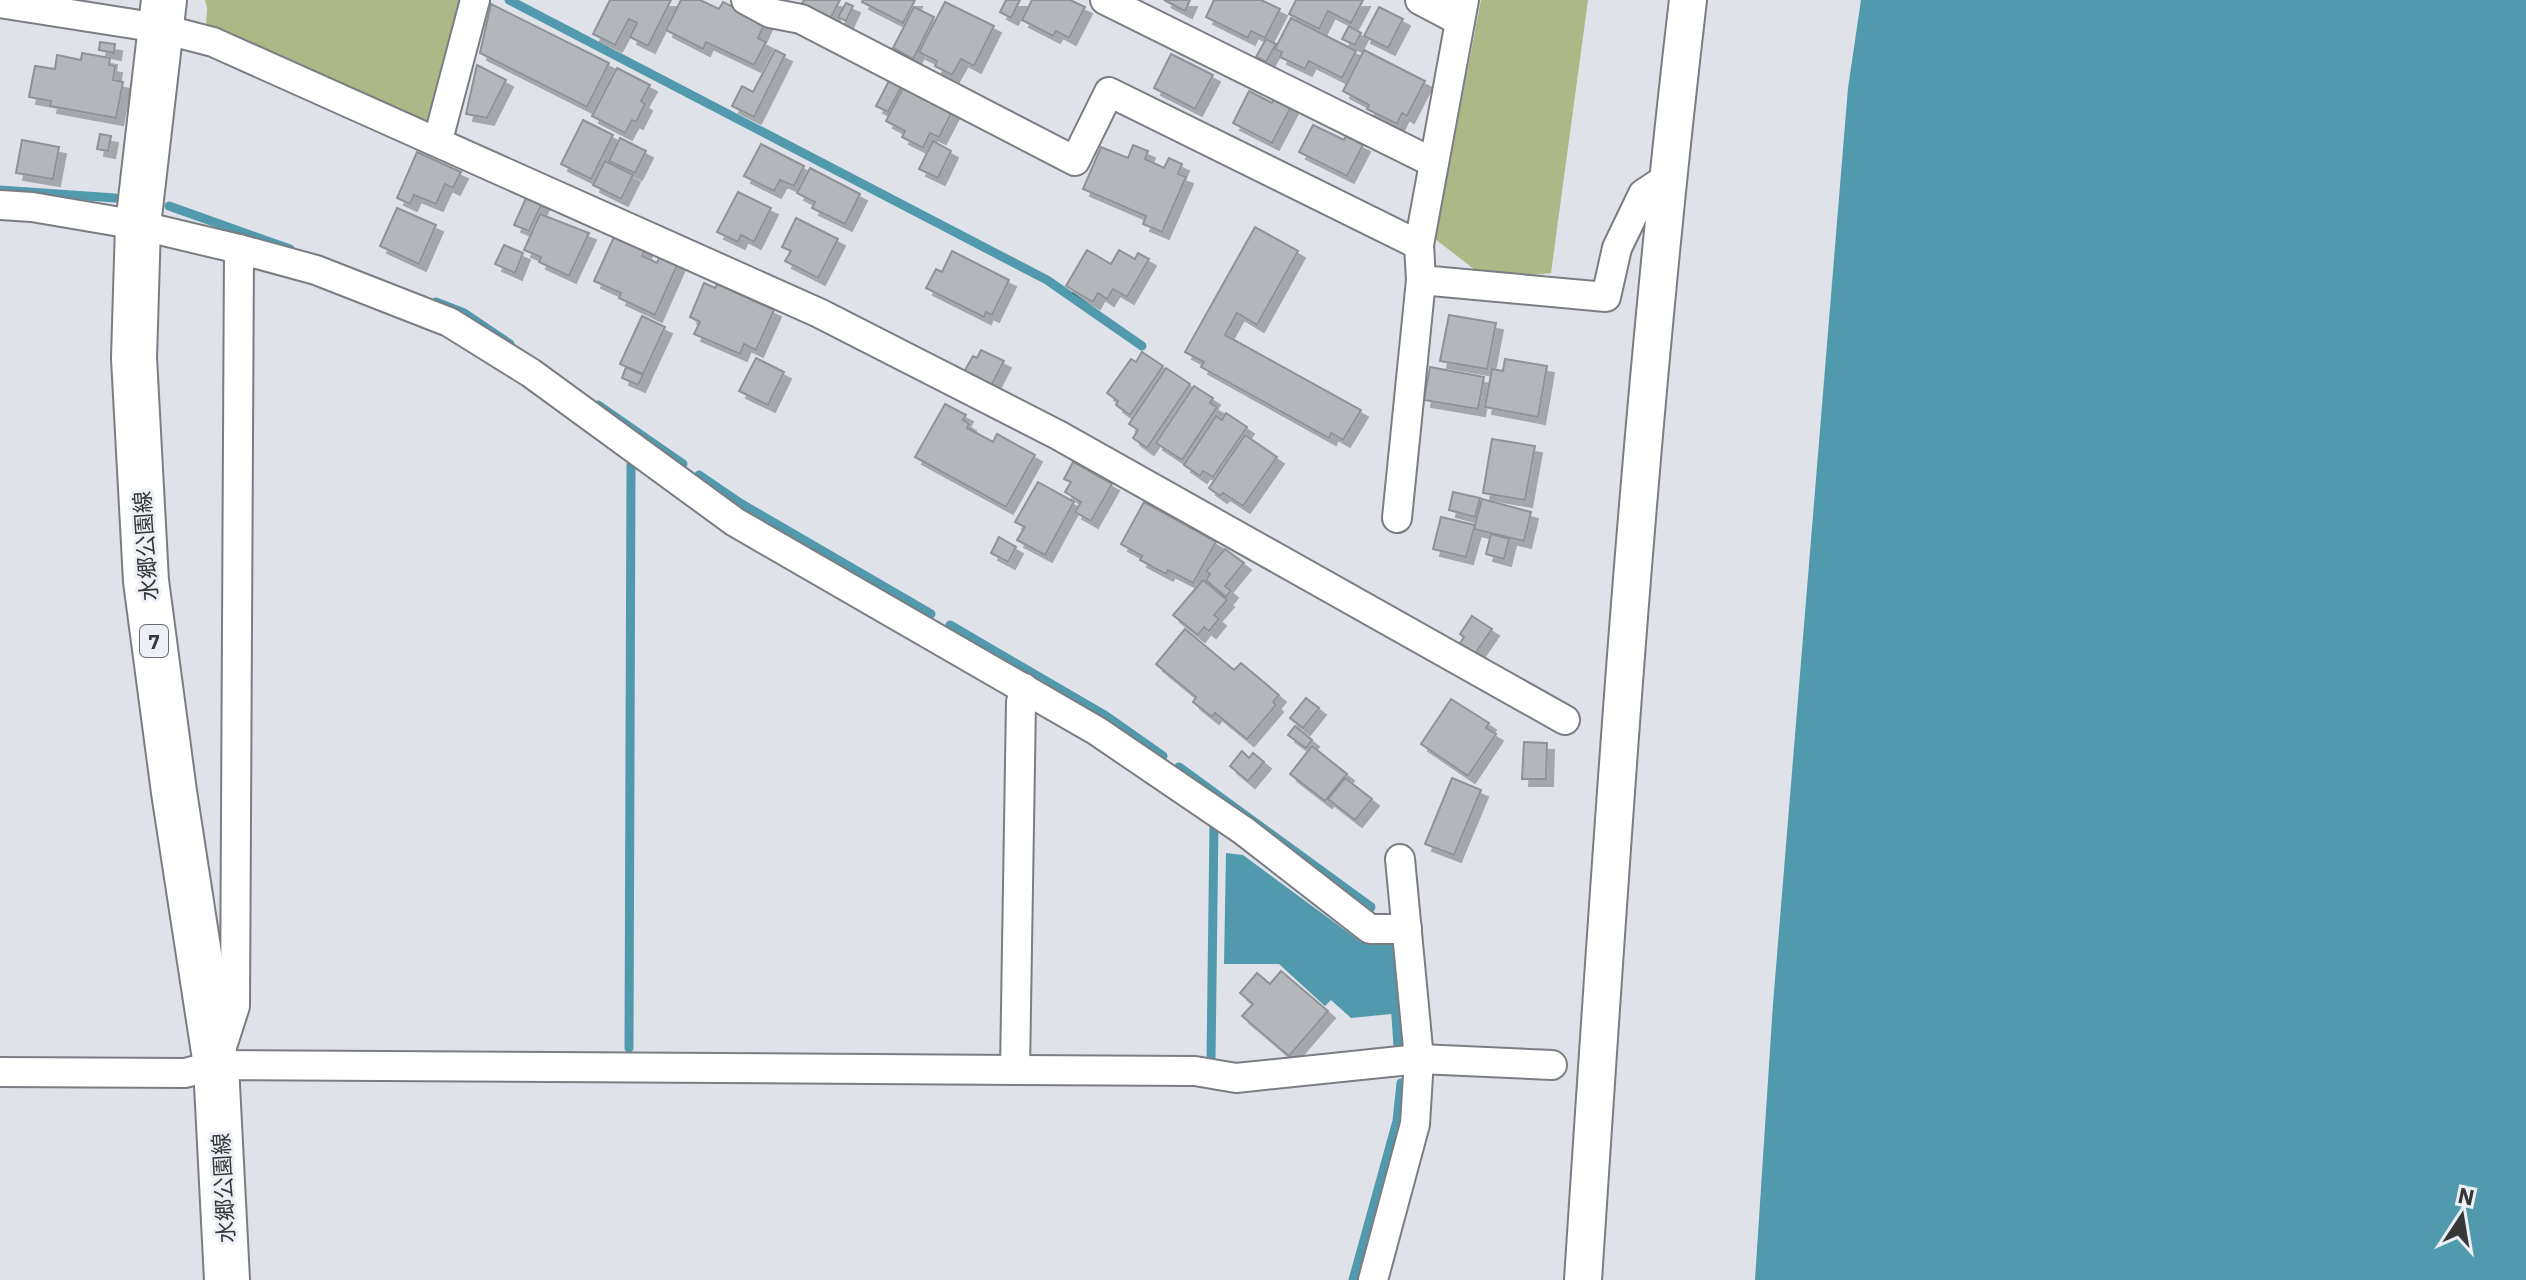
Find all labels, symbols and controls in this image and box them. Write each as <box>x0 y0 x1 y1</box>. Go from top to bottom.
street label: 水郷公園線 <box>127 490 163 602</box>
road number: 7 <box>140 625 168 657</box>
street label: 水郷公園線 <box>206 1132 240 1244</box>
north arrow <box>2422 1176 2502 1256</box>
text: N <box>2455 1180 2477 1212</box>

